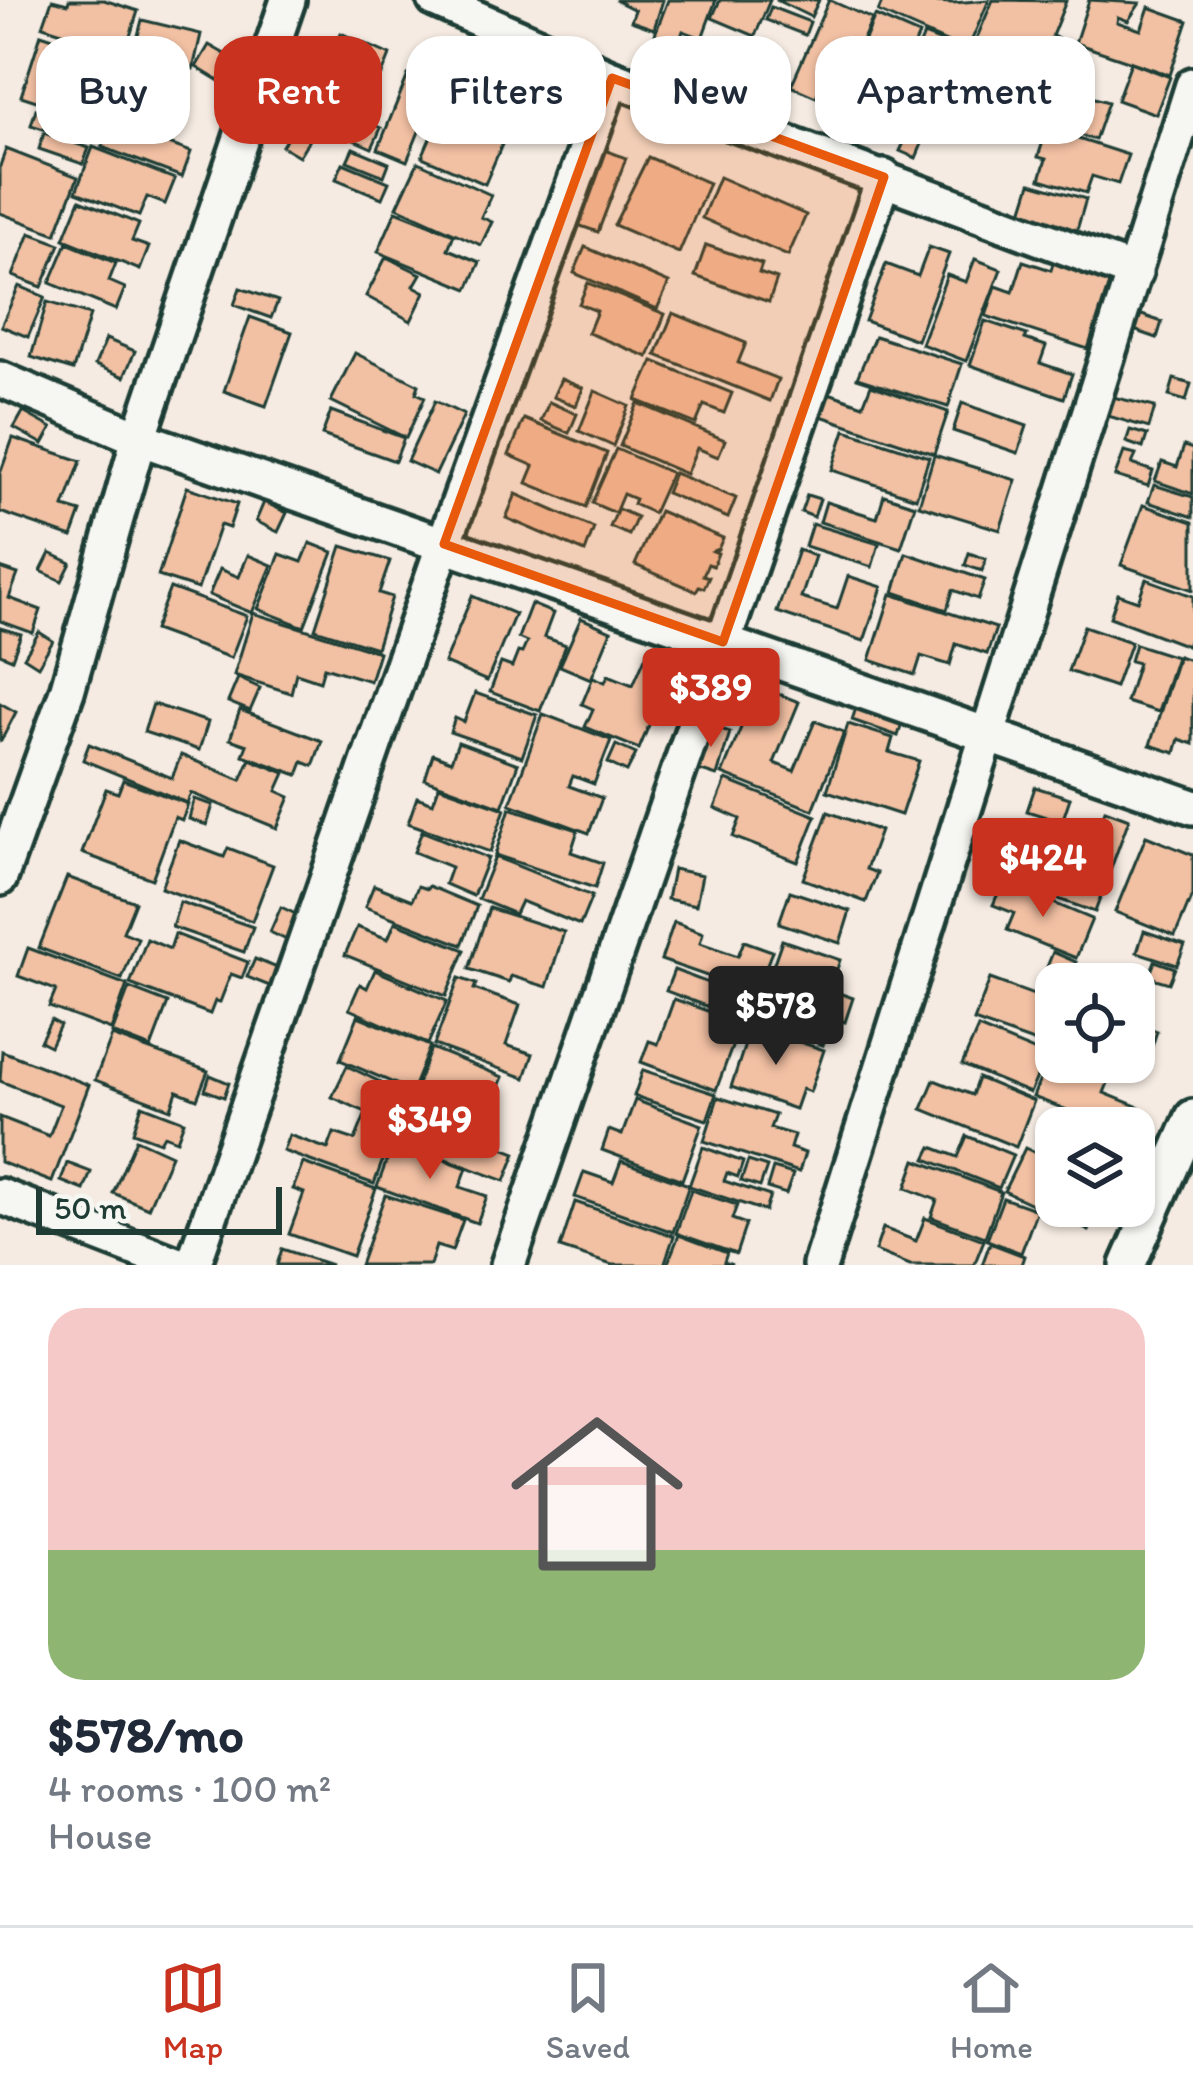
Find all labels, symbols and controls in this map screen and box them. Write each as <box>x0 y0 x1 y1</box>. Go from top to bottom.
chip: Buy <box>36 36 190 144</box>
chip: Rent <box>214 36 382 144</box>
chip: Filters <box>406 36 606 144</box>
chip: New <box>630 36 791 144</box>
chip: Apartment <box>815 36 1095 144</box>
pin: $389 <box>640 648 782 750</box>
text: $389 <box>670 663 752 710</box>
pin: $424 <box>972 818 1114 920</box>
text: $424 <box>999 833 1087 880</box>
map controls <box>1035 963 1155 1227</box>
button: locate <box>1035 963 1155 1083</box>
pin: $578 <box>705 966 847 1068</box>
text: $578 <box>736 981 816 1028</box>
pin: $349 <box>359 1080 501 1182</box>
text: $349 <box>388 1095 472 1142</box>
button: layers <box>1035 1107 1155 1227</box>
scale bar <box>36 1181 282 1234</box>
text: 50 m <box>54 1188 127 1227</box>
icon: home <box>489 1386 705 1602</box>
text: $578/mo <box>48 1704 244 1765</box>
text: 4 rooms · 100 m² <box>48 1765 331 1812</box>
text: House <box>48 1812 152 1859</box>
tab: Map <box>160 1955 226 2066</box>
tab: Saved <box>546 1955 630 2066</box>
tab: Home <box>950 1955 1033 2066</box>

